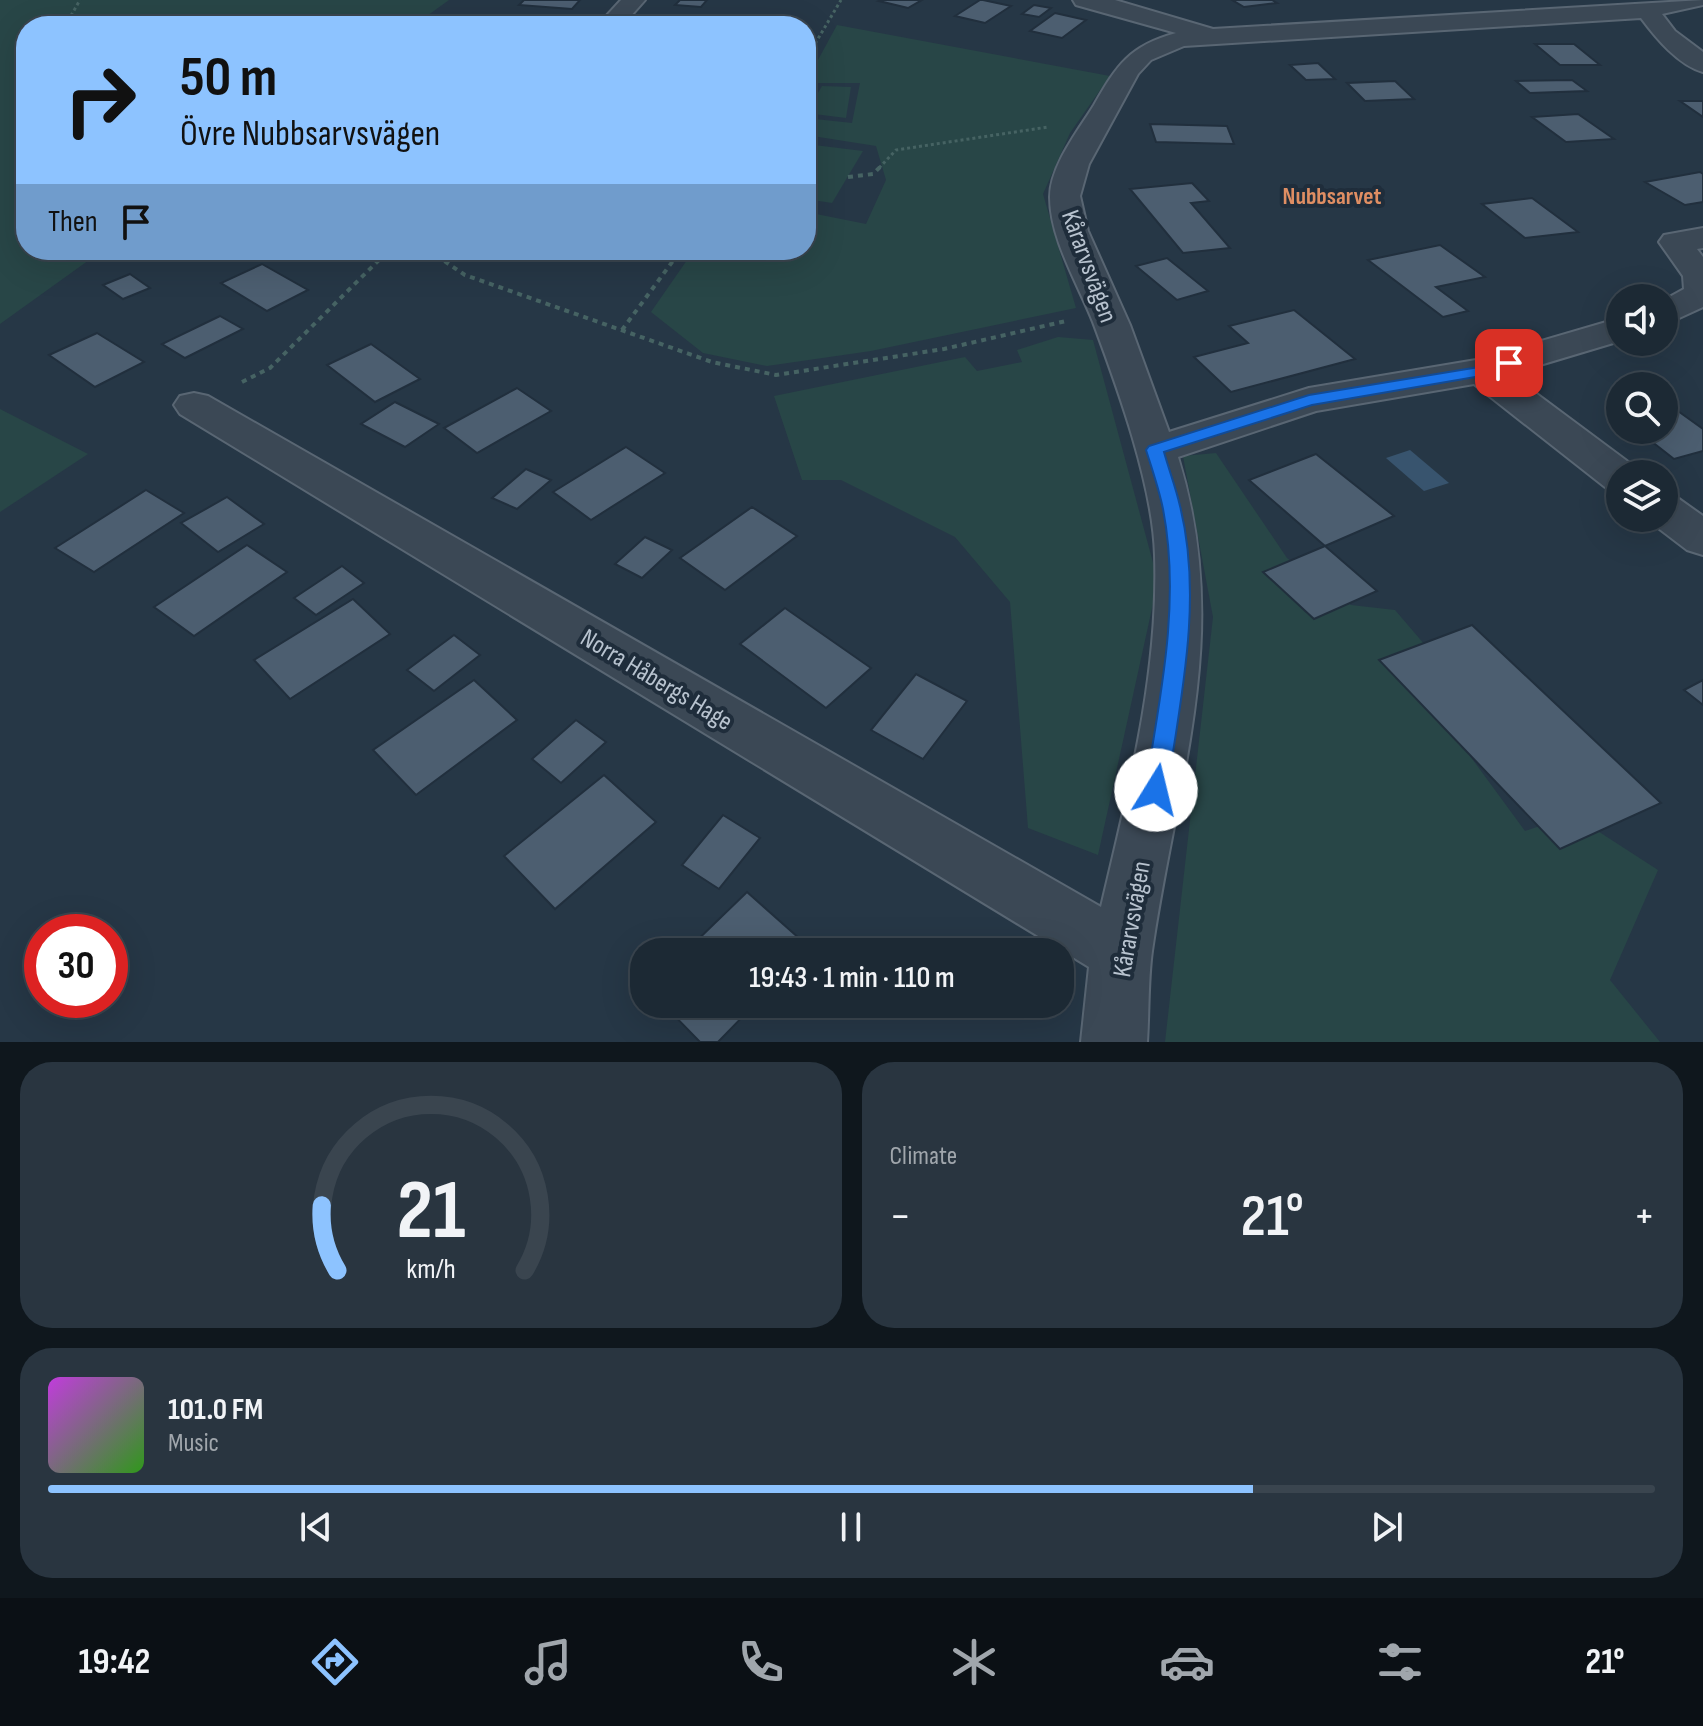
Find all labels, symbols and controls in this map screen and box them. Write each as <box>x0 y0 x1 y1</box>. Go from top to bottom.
text: 50 m <box>180 45 277 112</box>
icon: right <box>48 48 152 152</box>
text: Övre Nubbsarvsvägen <box>180 113 440 156</box>
district label: Nubbsarvet <box>1283 182 1381 211</box>
icon: arrive <box>114 200 158 244</box>
text: Then <box>48 204 98 240</box>
street label: Kårarvsvägen <box>1054 206 1123 327</box>
map controls <box>1606 284 1678 532</box>
button: sound <box>1606 284 1678 356</box>
pin <box>1475 329 1543 397</box>
icon: arrive <box>1487 341 1531 385</box>
button: search <box>1606 372 1678 444</box>
button: layers <box>1606 460 1678 532</box>
street label: Norra Håbergs Hage <box>575 623 738 738</box>
position arrow <box>1114 748 1198 832</box>
street label: Kårarvsvägen <box>1107 859 1158 980</box>
speed limit sign: 30 <box>24 914 128 1018</box>
text: 19:43 · 1 min · 110 m <box>749 960 955 996</box>
text: Climate <box>890 1141 957 1172</box>
text: 21 <box>396 1162 465 1262</box>
text: 21° <box>1241 1181 1304 1253</box>
text: − <box>890 1190 911 1243</box>
text: + <box>1633 1190 1655 1243</box>
text: km/h <box>406 1252 455 1287</box>
text: 101.0 FM <box>168 1392 263 1428</box>
text: Music <box>168 1428 219 1459</box>
icon: previous <box>294 1505 338 1549</box>
icon: pause <box>829 1505 873 1549</box>
icon: next <box>1365 1505 1409 1549</box>
icon: directions <box>307 1634 363 1690</box>
icon: music <box>520 1634 576 1690</box>
icon: phone <box>733 1634 789 1690</box>
icon: climate <box>946 1634 1002 1690</box>
icon: car <box>1159 1634 1215 1690</box>
icon: filters <box>1372 1634 1428 1690</box>
text: 19:42 <box>79 1641 150 1684</box>
text: 21° <box>1585 1641 1624 1684</box>

